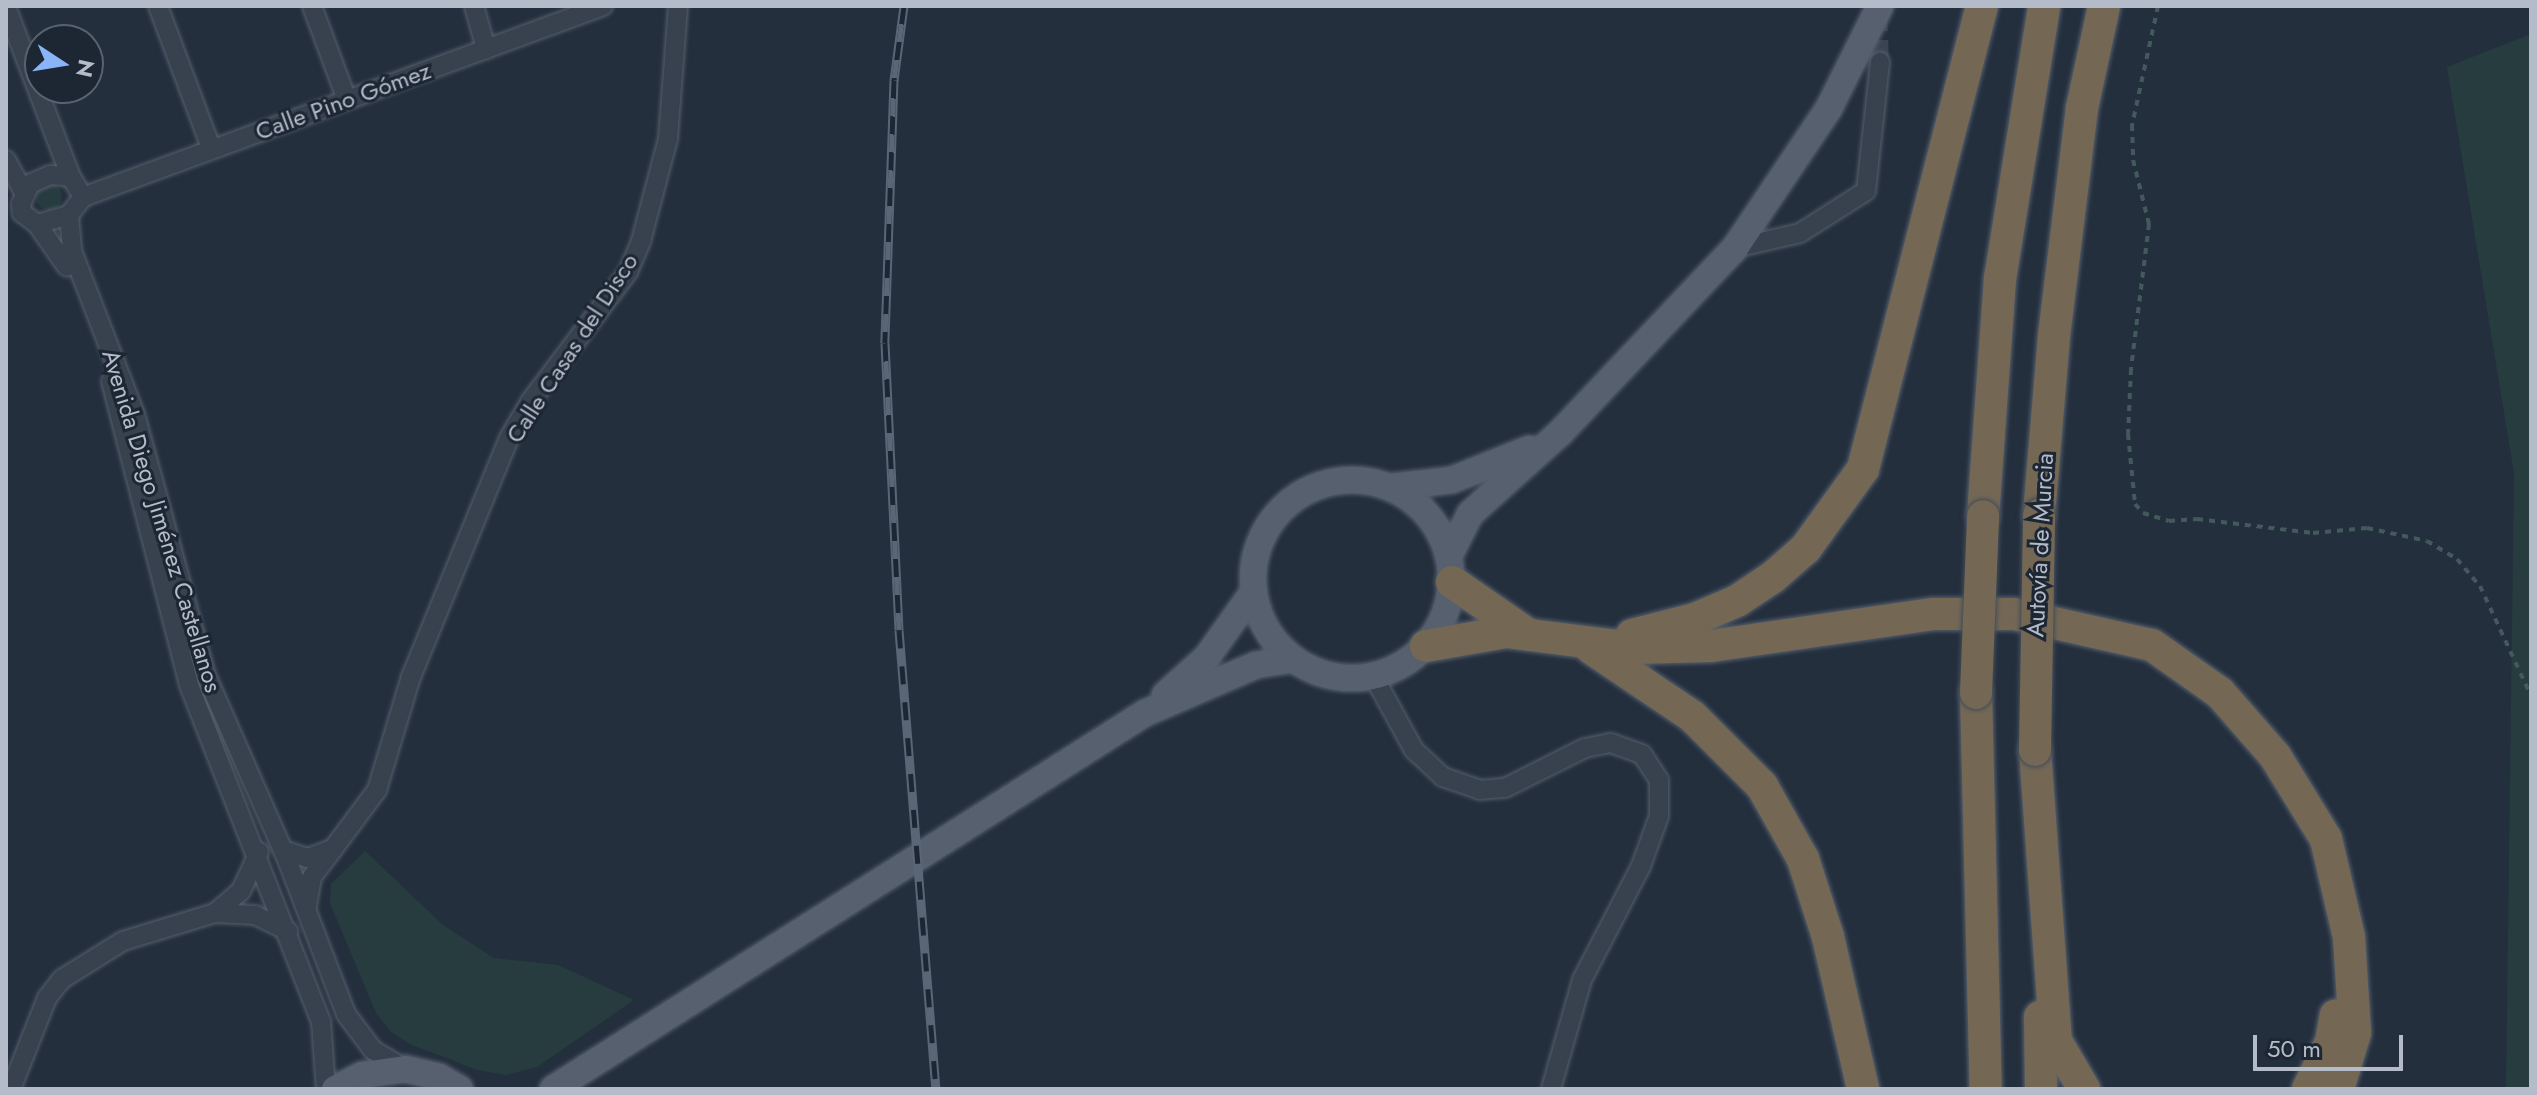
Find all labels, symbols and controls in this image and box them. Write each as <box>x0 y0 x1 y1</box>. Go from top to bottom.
north arrow <box>24 24 104 104</box>
street label: Calle Pino Gómez <box>251 56 435 146</box>
text: N <box>68 57 103 80</box>
street label: Calle Casas del Disco <box>500 248 644 448</box>
street label: Avenida Diego Jiménez Castellanos <box>96 346 228 696</box>
street label: Autovía de Murcia <box>2021 452 2059 638</box>
scale bar <box>2257 1019 2407 1069</box>
text: 50 m <box>2267 1031 2321 1066</box>

